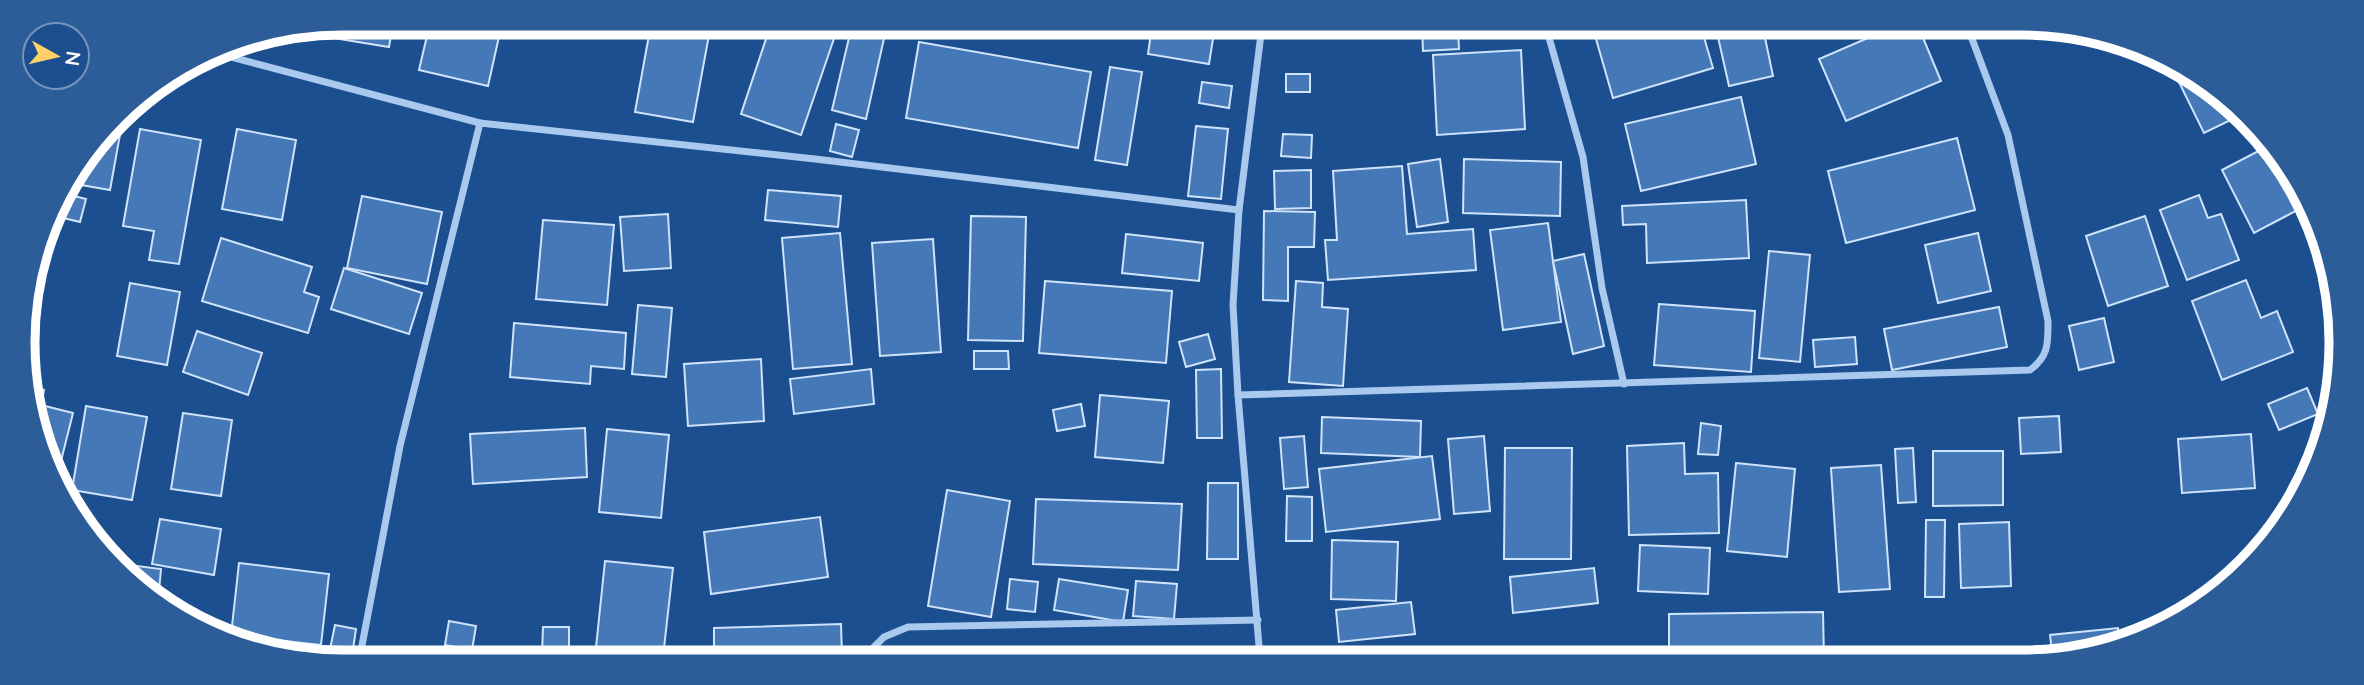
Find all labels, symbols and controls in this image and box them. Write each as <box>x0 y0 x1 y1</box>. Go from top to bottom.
north arrow <box>21 21 91 91</box>
text: N <box>61 50 86 67</box>

